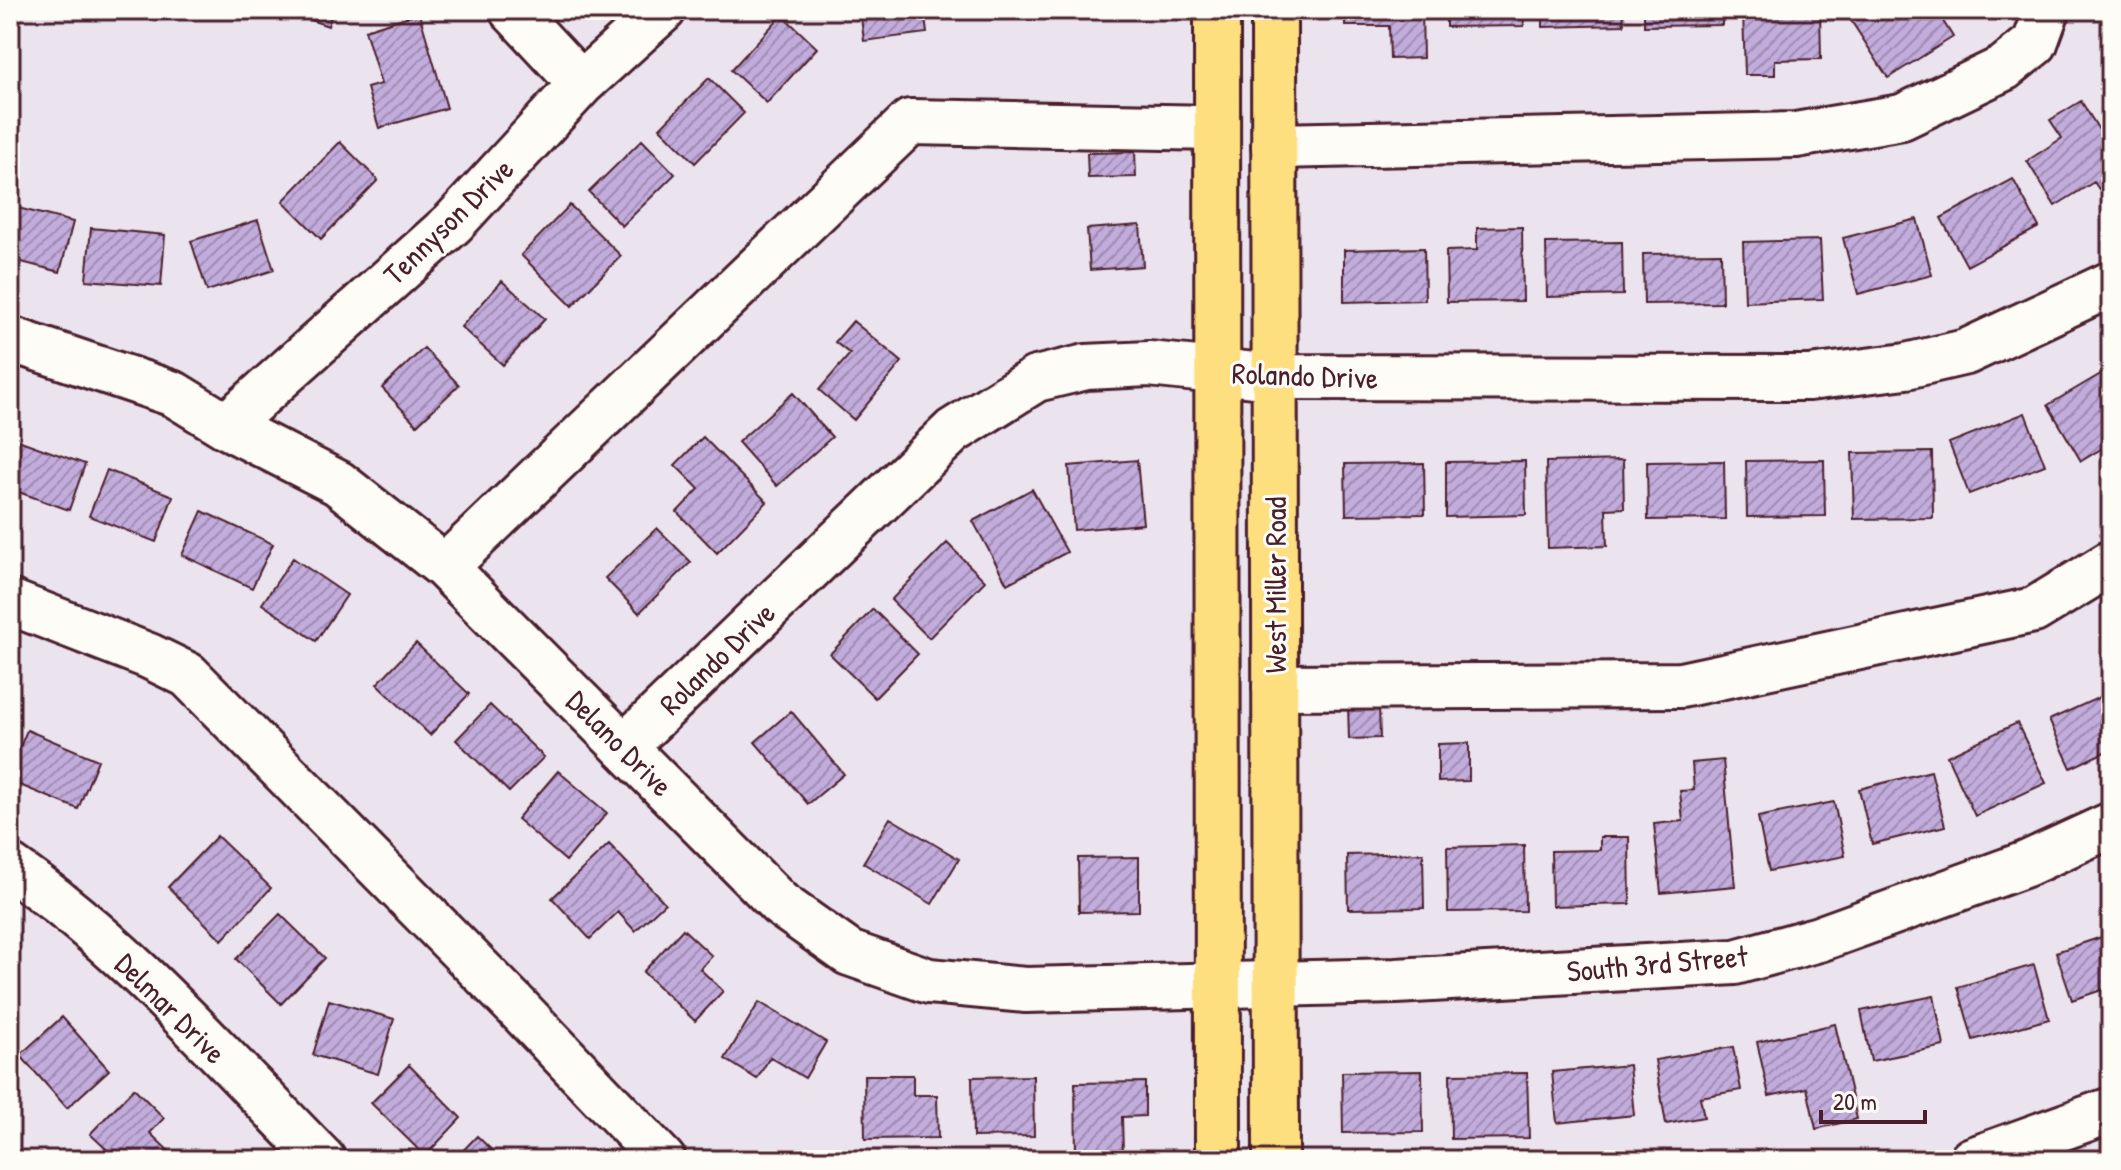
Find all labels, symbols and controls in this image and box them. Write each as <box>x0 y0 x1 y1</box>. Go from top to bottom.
street label: Tennyson Drive <box>374 149 522 293</box>
street label: Rolando Drive <box>1231 352 1379 398</box>
street label: West Miller Road <box>1255 497 1295 673</box>
street label: Rolando Drive <box>651 593 784 723</box>
street label: Delano Drive <box>558 681 682 805</box>
street label: South 3rd Street <box>1565 935 1750 991</box>
street label: Delmar Drive <box>107 944 235 1072</box>
scale bar <box>1821 1074 1925 1124</box>
text: 20 m <box>1833 1085 1877 1117</box>

